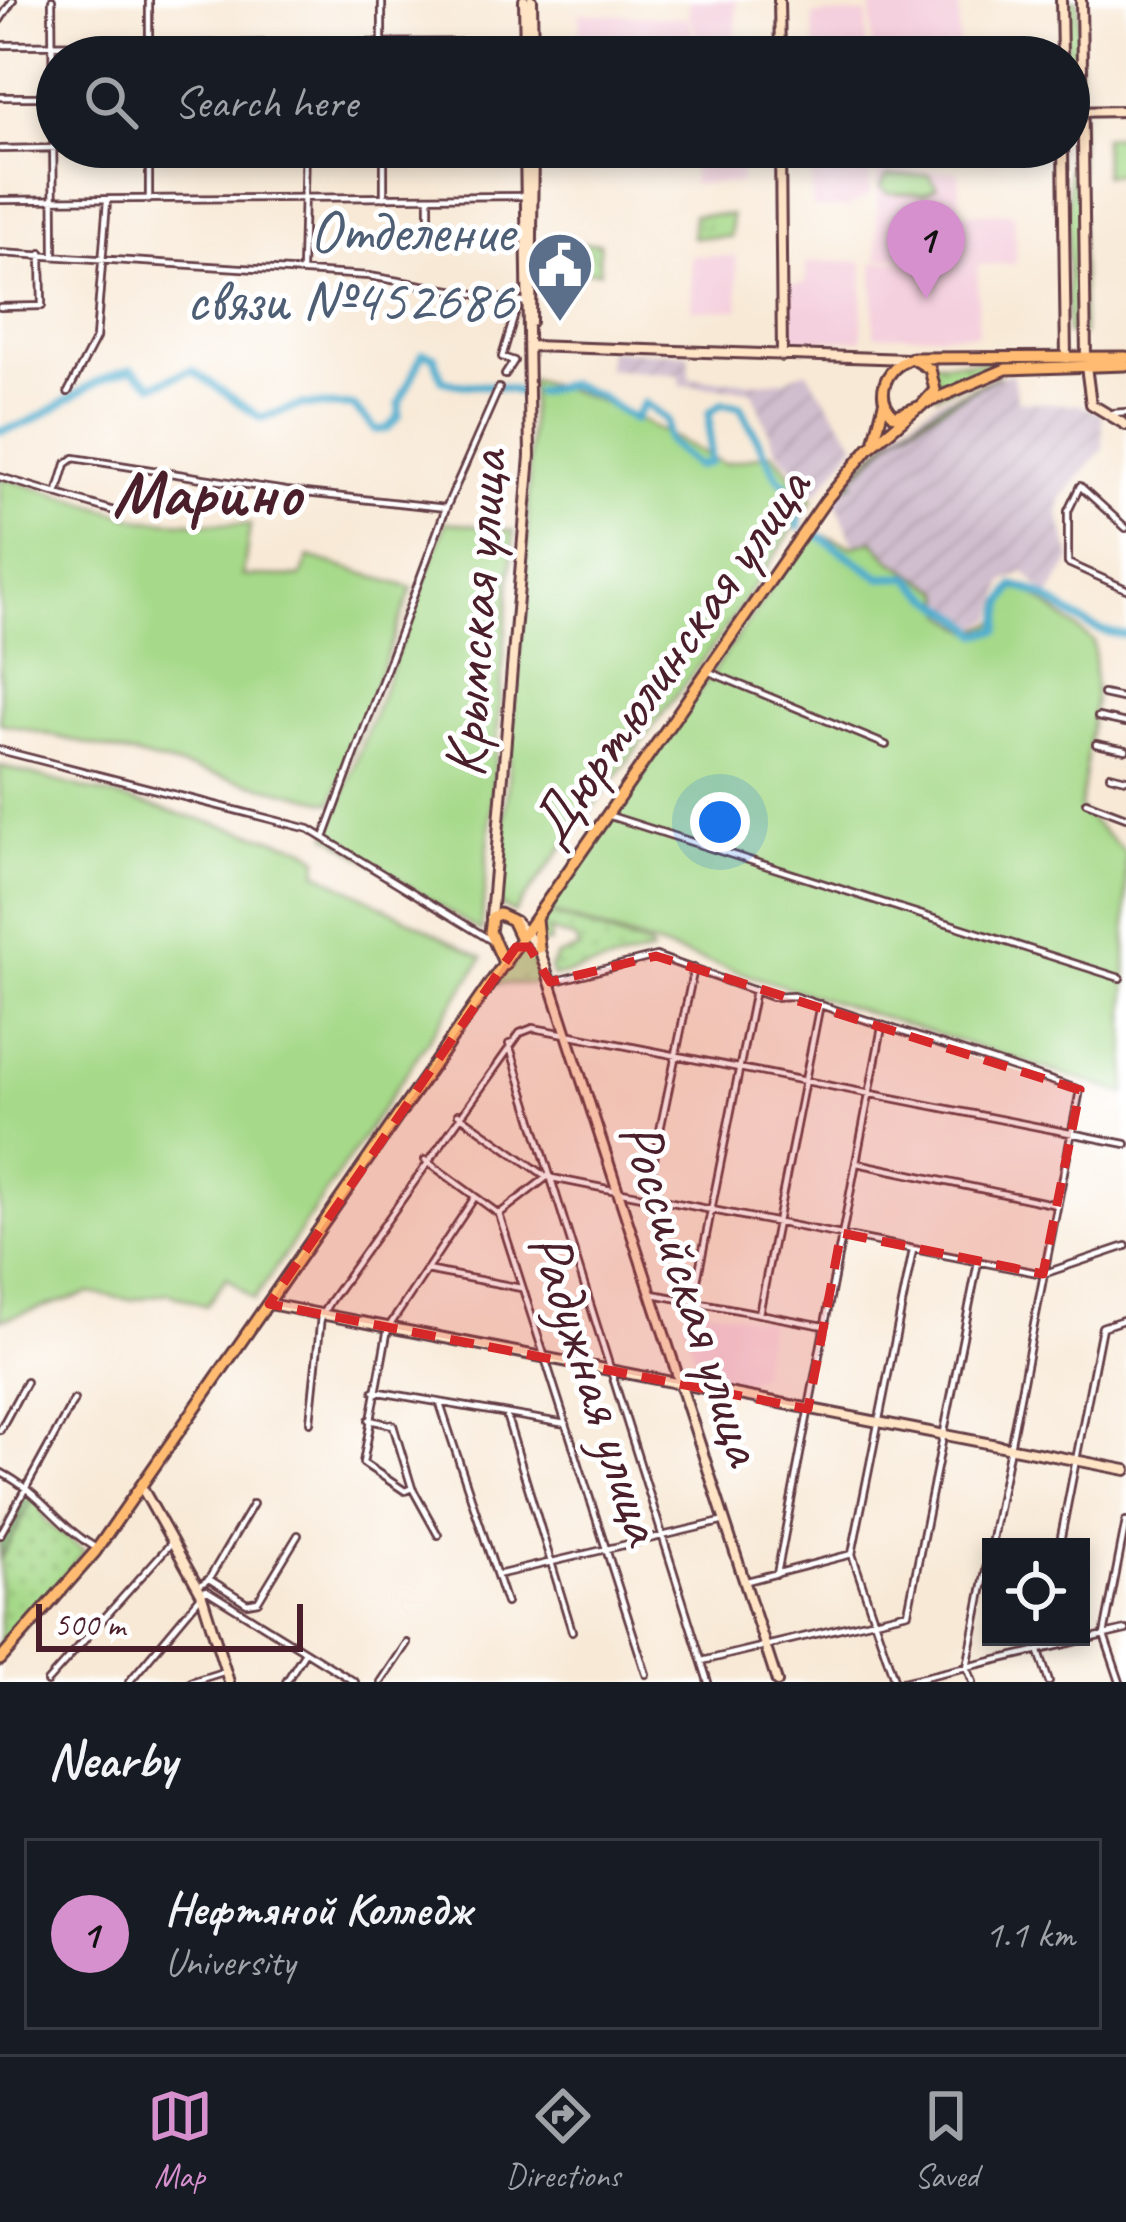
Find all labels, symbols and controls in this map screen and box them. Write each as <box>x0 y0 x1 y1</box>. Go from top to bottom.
search box <box>36 36 1090 168</box>
icon: search <box>78 69 144 135</box>
text: Search here <box>174 74 357 131</box>
place label: Отделение связи №452686 <box>186 193 518 338</box>
pin: 1 <box>887 200 965 299</box>
public building icon: Отделение связи №452686 <box>525 230 595 324</box>
street label: Крымская улица <box>426 444 525 780</box>
street label: Дюртюлинская улица <box>511 450 829 860</box>
district label: Марино <box>112 452 305 535</box>
your location <box>690 792 750 852</box>
street label: Российская улица <box>602 1112 785 1477</box>
street label: Радужная улица <box>511 1223 684 1556</box>
map controls <box>982 1538 1090 1646</box>
button: locate <box>982 1538 1090 1646</box>
scale bar <box>36 1598 303 1651</box>
text: 500 m <box>54 1604 125 1646</box>
text: Nearby <box>48 1728 176 1792</box>
text: Нефтяной Колледж <box>165 1881 471 1938</box>
text: 1 <box>81 1910 99 1959</box>
text: 1.1 km <box>985 1910 1075 1959</box>
text: University <box>165 1938 295 1987</box>
tab: Map <box>147 2083 213 2197</box>
tab: Directions <box>506 2083 620 2197</box>
tab: Saved <box>913 2083 979 2197</box>

